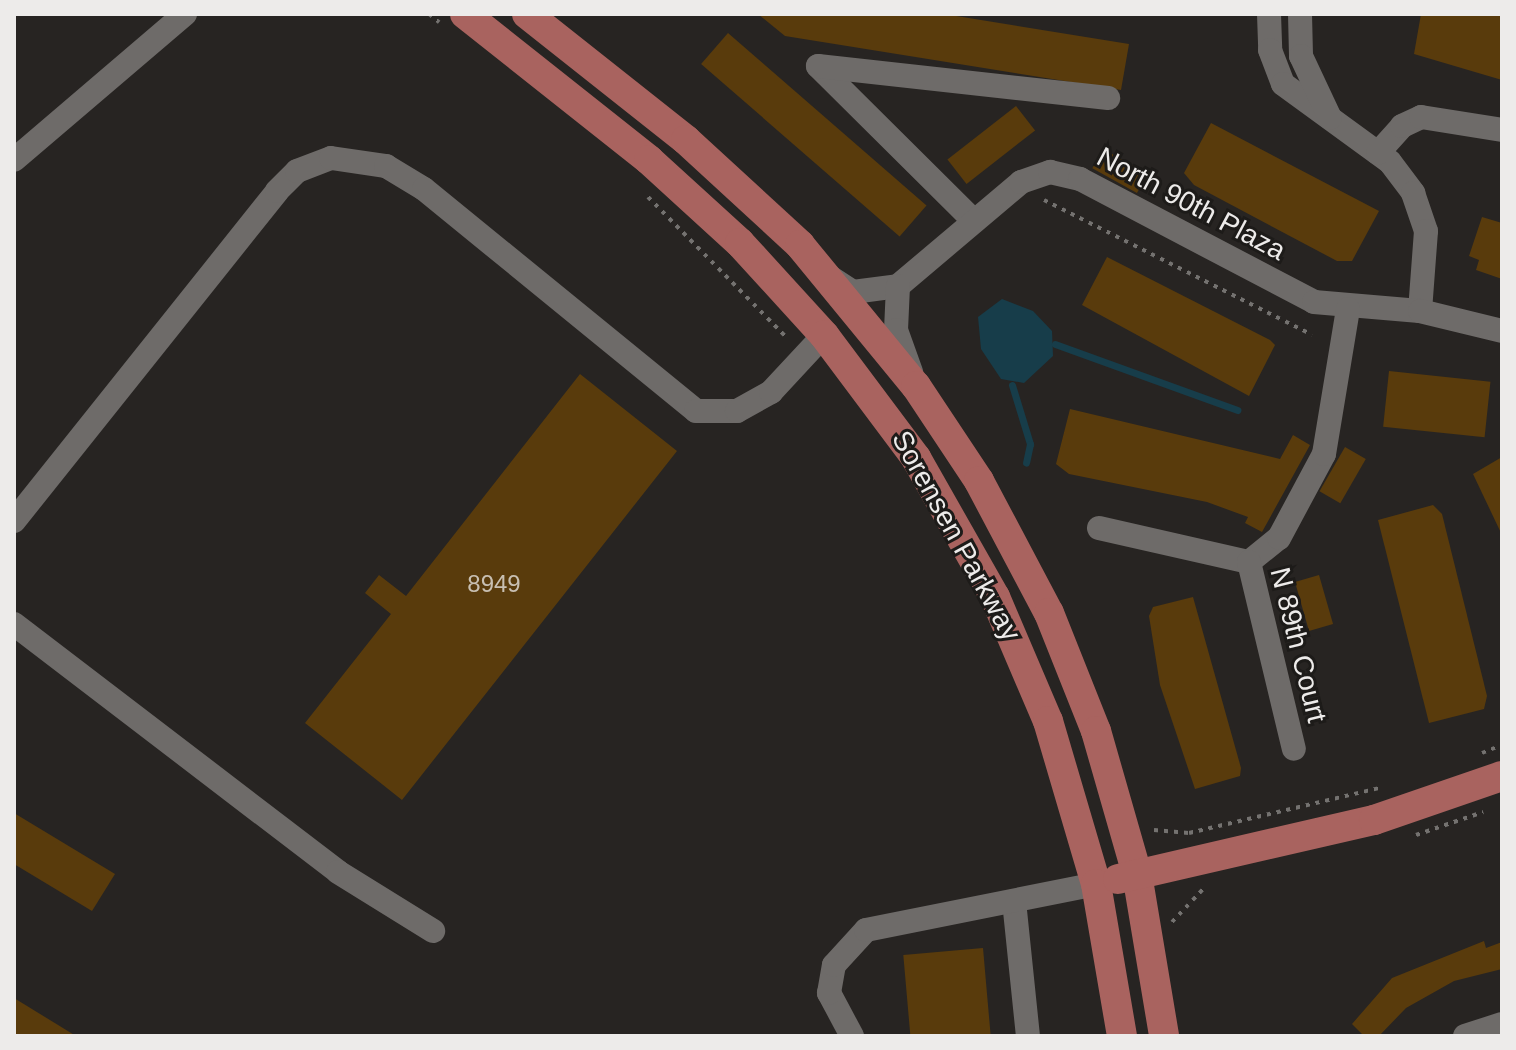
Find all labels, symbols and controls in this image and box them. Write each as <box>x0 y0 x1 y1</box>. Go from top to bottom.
street label: North 90th Plaza <box>1091 140 1291 268</box>
street label: Sorensen Parkway <box>884 425 1028 647</box>
street label: N 89th Court <box>1262 564 1334 726</box>
house number: 8949 <box>467 570 521 598</box>

